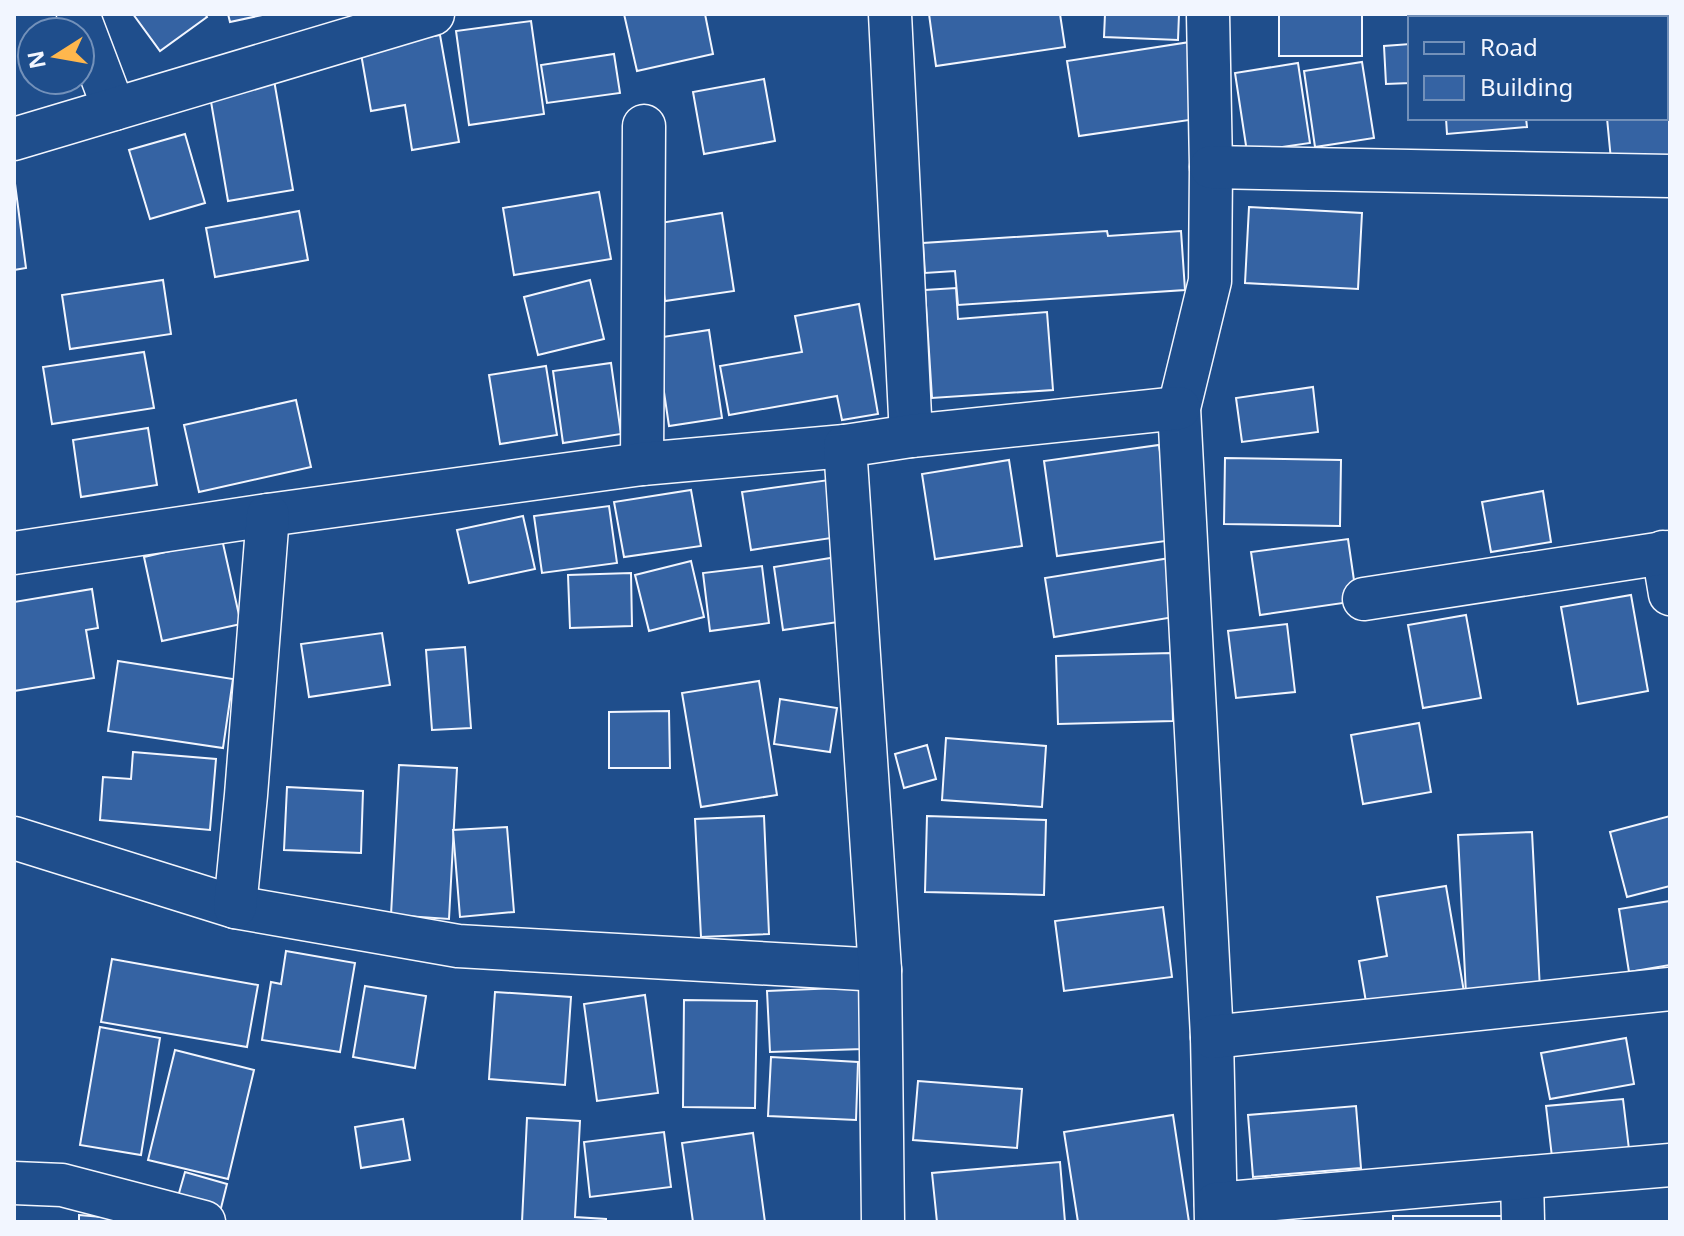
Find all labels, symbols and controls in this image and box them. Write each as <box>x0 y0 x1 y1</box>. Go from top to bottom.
north arrow <box>16 16 96 96</box>
legend <box>1408 16 1668 120</box>
text: Road <box>1480 30 1538 63</box>
text: N <box>19 48 52 72</box>
text: Building <box>1480 70 1573 103</box>

